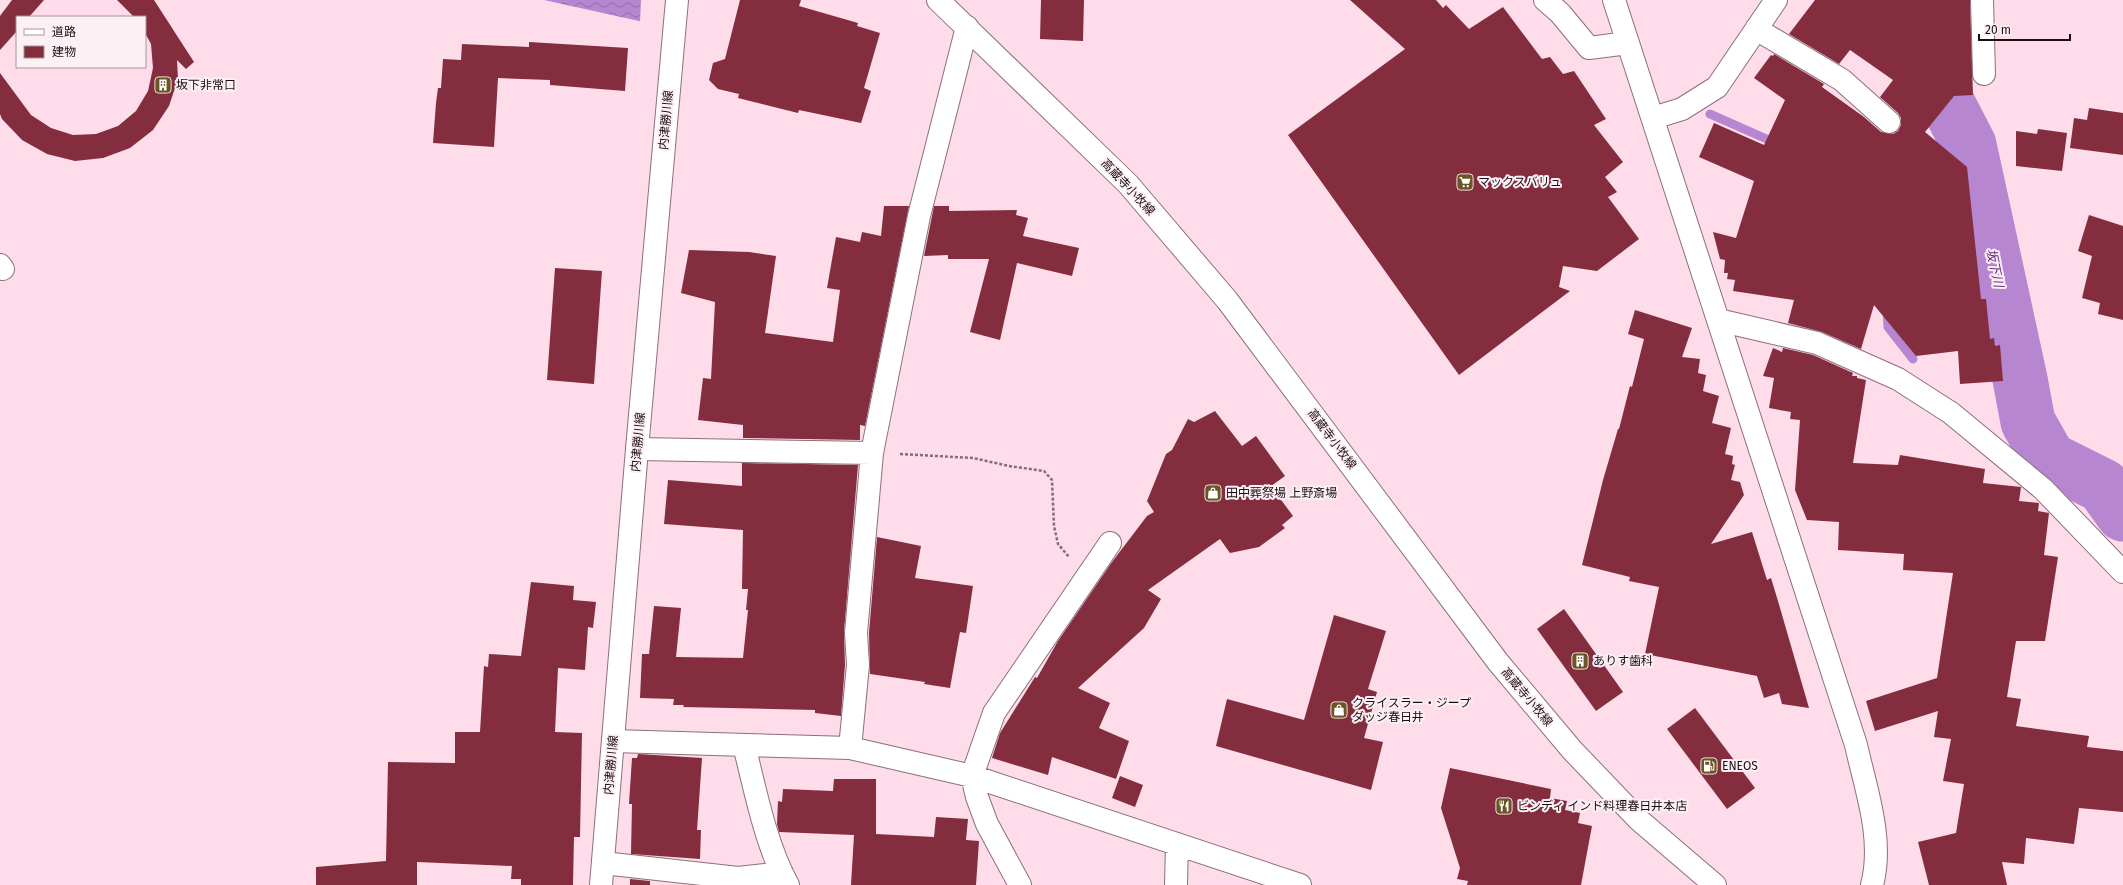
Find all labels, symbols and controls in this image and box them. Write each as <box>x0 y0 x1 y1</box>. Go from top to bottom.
legend <box>16 16 146 68</box>
scale bar <box>1979 16 2070 42</box>
text: 20 m <box>1985 23 2011 37</box>
text: 道路 <box>52 25 76 39</box>
text: 建物 <box>52 45 76 59</box>
building icon: 坂下非常口 <box>153 75 173 95</box>
place label: 坂下非常口 <box>176 78 236 92</box>
street label: 内津勝川線 <box>656 89 676 151</box>
street label: 高蔵寺小牧線 <box>1098 156 1158 218</box>
supermarket icon: マックスバリュ <box>1455 172 1475 192</box>
place label: マックスバリュ <box>1478 175 1562 189</box>
water label: 坂下川 <box>1984 247 2007 291</box>
street label: 高蔵寺小牧線 <box>1305 406 1359 472</box>
street label: 内津勝川線 <box>628 411 648 473</box>
shop icon: 田中葬祭場 上野斎場 <box>1203 483 1223 503</box>
place label: 田中葬祭場 上野斎場 <box>1226 486 1337 500</box>
building icon: ありす歯科 <box>1570 651 1590 671</box>
place label: ありす歯科 <box>1593 654 1653 668</box>
street label: 高蔵寺小牧線 <box>1498 665 1556 729</box>
place label: クライスラー・ジープ ダッジ春日井 <box>1352 696 1471 724</box>
shop icon: クライスラー・ジープ ダッジ春日井 <box>1329 700 1349 720</box>
street label: 内津勝川線 <box>601 734 621 796</box>
fuel station icon: ENEOS <box>1699 756 1719 776</box>
place label: ENEOS <box>1722 759 1758 773</box>
restaurant icon: ビンディ インド料理春日井本店 <box>1494 796 1514 816</box>
place label: ビンディ インド料理春日井本店 <box>1517 799 1687 813</box>

